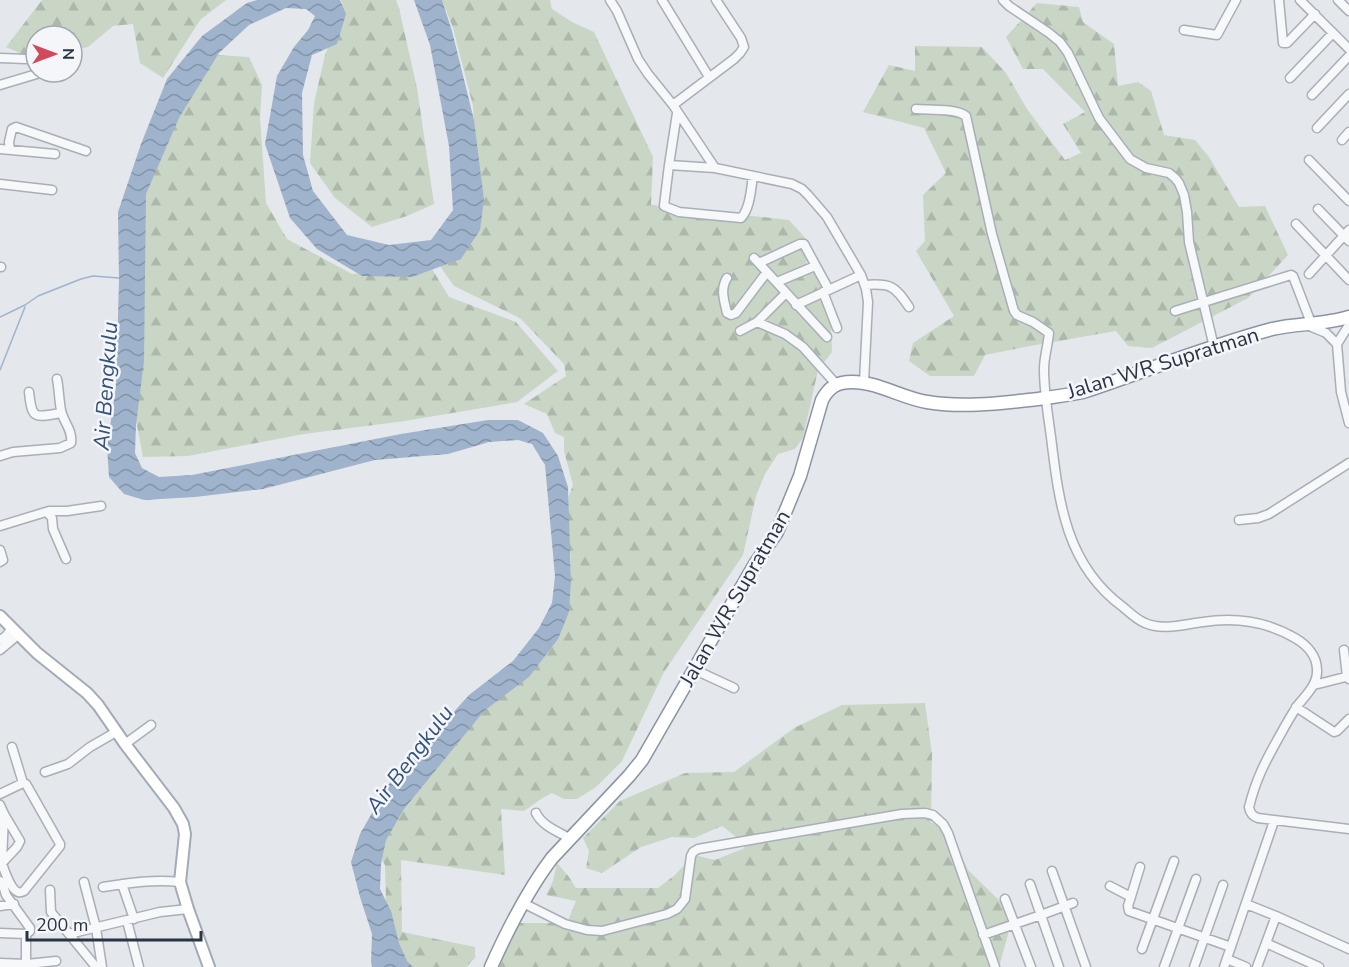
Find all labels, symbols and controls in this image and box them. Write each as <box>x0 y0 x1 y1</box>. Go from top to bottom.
north arrow <box>24 24 84 84</box>
text: N <box>57 48 79 60</box>
water label: Air Bengkulu <box>86 321 125 452</box>
street label: Jalan WR Supratman <box>1063 321 1262 406</box>
street label: Jalan WR Supratman <box>673 505 797 692</box>
water label: Air Bengkulu <box>358 699 461 821</box>
scale bar <box>27 904 201 942</box>
text: 200 m <box>36 913 88 937</box>

